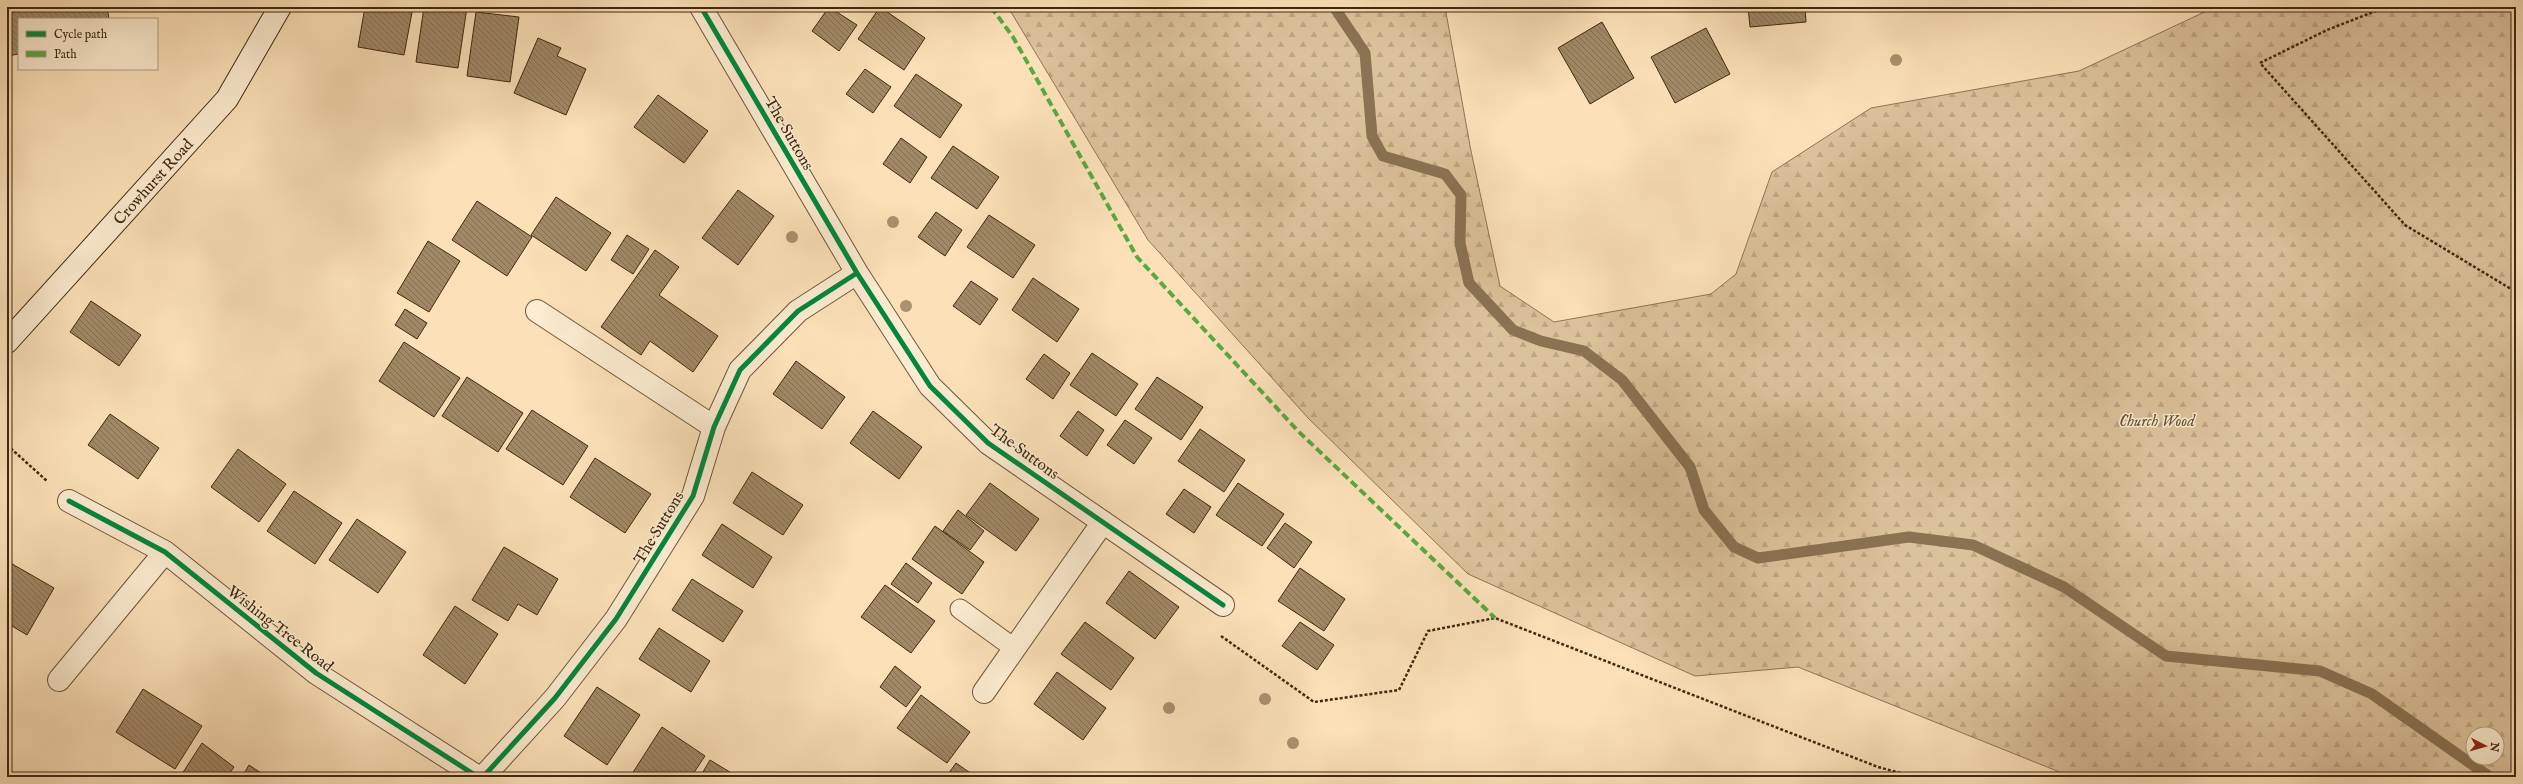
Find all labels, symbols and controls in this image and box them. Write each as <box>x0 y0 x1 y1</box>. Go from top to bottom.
legend <box>18 18 158 70</box>
text: Cycle path <box>54 27 108 43</box>
text: Path <box>54 47 77 62</box>
street label: The Suttons <box>759 94 817 174</box>
street label: Crowhurst Road <box>110 135 199 230</box>
park label: Church Wood <box>2119 412 2196 432</box>
street label: The Suttons <box>985 421 1063 485</box>
street label: The Suttons <box>630 488 689 568</box>
street label: Wishing Tree Road <box>223 582 337 678</box>
north arrow <box>2465 726 2505 766</box>
text: N <box>2486 740 2502 753</box>

